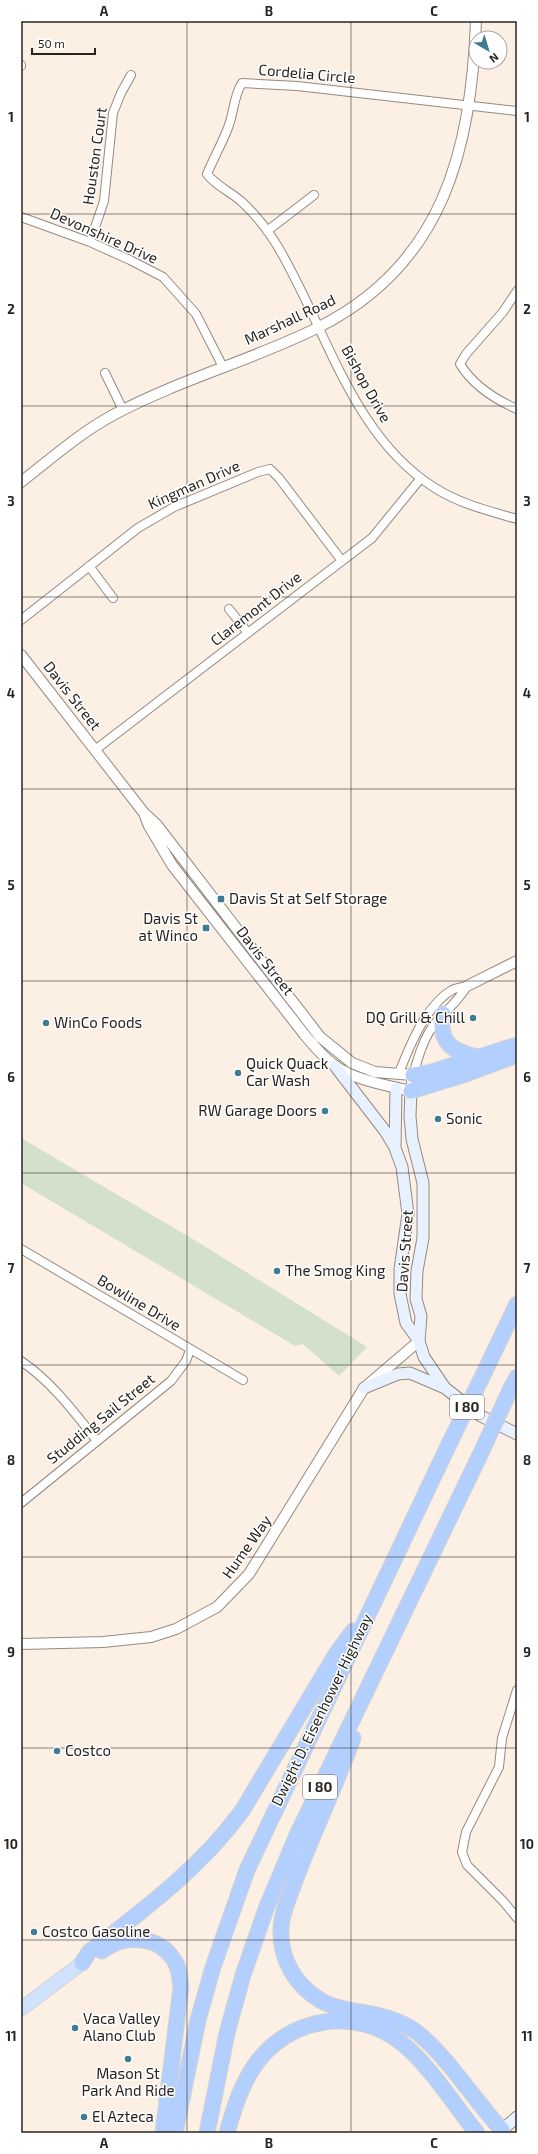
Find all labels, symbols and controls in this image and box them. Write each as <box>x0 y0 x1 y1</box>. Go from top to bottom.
text: A <box>100 3 109 19</box>
text: B <box>265 3 273 19</box>
text: C <box>430 3 438 19</box>
scale bar <box>32 30 95 56</box>
north arrow <box>468 30 508 70</box>
text: 50 m <box>38 36 65 50</box>
text: N <box>487 51 502 66</box>
street label: Cordelia Circle <box>258 60 356 86</box>
street label: Houston Court <box>78 106 110 206</box>
text: 1 <box>8 109 14 125</box>
text: 1 <box>524 109 530 125</box>
street label: Devonshire Drive <box>48 203 161 267</box>
street label: Marshall Road <box>241 290 338 348</box>
text: 2 <box>7 301 15 317</box>
text: 2 <box>523 301 531 317</box>
street label: Bishop Drive <box>338 342 395 425</box>
street label: Kingman Drive <box>145 456 242 512</box>
text: 3 <box>7 493 15 509</box>
text: 3 <box>523 493 531 509</box>
street label: Claremont Drive <box>206 567 304 649</box>
street label: Davis Street <box>40 657 105 734</box>
text: 4 <box>7 685 15 701</box>
text: 4 <box>523 685 531 701</box>
text: 5 <box>7 877 15 893</box>
text: 5 <box>523 877 531 893</box>
place label: Davis St at Self Storage <box>229 889 387 907</box>
marker: Davis St at Self Storage <box>216 894 226 904</box>
place label: Davis St at Winco <box>139 909 198 944</box>
street label: Davis Street <box>233 922 298 999</box>
marker: Davis St at Winco <box>201 923 211 933</box>
place label: DQ Grill & Chill <box>366 1008 466 1027</box>
place label: WinCo Foods <box>54 1013 142 1031</box>
marker: DQ Grill & Chill <box>468 1013 478 1023</box>
marker: WinCo Foods <box>41 1018 51 1028</box>
place label: Quick Quack Car Wash <box>246 1054 329 1089</box>
marker: Quick Quack Car Wash <box>233 1068 243 1078</box>
text: 6 <box>7 1069 15 1085</box>
text: 6 <box>523 1069 531 1085</box>
place label: RW Garage Doors <box>198 1101 317 1119</box>
marker: RW Garage Doors <box>320 1106 330 1116</box>
place label: Sonic <box>446 1109 483 1127</box>
marker: Sonic <box>433 1114 443 1124</box>
street label: Davis Street <box>392 1209 416 1293</box>
text: 7 <box>8 1260 15 1276</box>
text: 7 <box>524 1260 531 1276</box>
place label: The Smog King <box>285 1261 386 1279</box>
marker: The Smog King <box>272 1266 282 1276</box>
street label: Bowline Drive <box>95 1270 184 1334</box>
street label: Studding Sail Street <box>43 1369 158 1467</box>
road number: I 80 <box>450 1395 484 1419</box>
text: 8 <box>7 1452 15 1468</box>
text: 8 <box>523 1452 531 1468</box>
street label: Hume Way <box>218 1511 275 1582</box>
street label: Dwight D. Eisenhower Highway <box>267 1611 376 1808</box>
text: 9 <box>7 1644 15 1660</box>
text: 9 <box>523 1644 531 1660</box>
place label: Costco <box>65 1741 111 1759</box>
marker: Costco <box>52 1746 62 1756</box>
road number: I 80 <box>303 1775 337 1799</box>
text: 10 <box>4 1836 18 1852</box>
text: 10 <box>520 1836 534 1852</box>
place label: Costco Gasoline <box>42 1922 150 1940</box>
marker: Costco Gasoline <box>29 1927 39 1937</box>
place label: Vaca Valley Alano Club <box>83 2009 160 2044</box>
marker: Vaca Valley Alano Club <box>70 2023 80 2033</box>
text: 11 <box>5 2028 17 2044</box>
text: 11 <box>521 2028 533 2044</box>
marker: Mason St Park And Ride <box>123 2054 133 2064</box>
place label: Mason St Park And Ride <box>81 2064 175 2099</box>
place label: El Azteca <box>92 2107 154 2125</box>
marker: El Azteca <box>79 2112 89 2122</box>
text: A <box>100 2135 109 2151</box>
text: B <box>265 2135 273 2151</box>
text: C <box>430 2135 438 2151</box>

